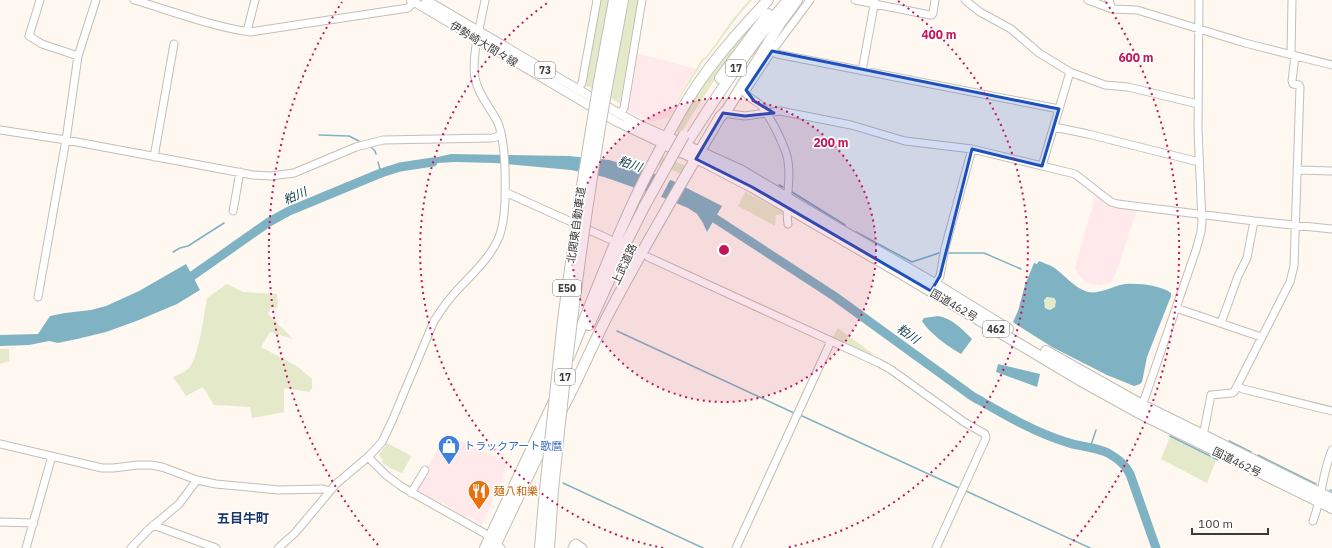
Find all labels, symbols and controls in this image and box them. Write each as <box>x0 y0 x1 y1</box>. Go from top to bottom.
street label: 伊勢崎大間々線 <box>447 18 521 70</box>
text: 400 m <box>921 27 957 42</box>
text: 600 m <box>1118 50 1154 65</box>
road number: 17 <box>726 60 746 76</box>
road number: 73 <box>535 62 555 78</box>
text: 200 m <box>813 135 849 150</box>
water label: 粕川 <box>616 153 646 175</box>
water label: 粕川 <box>281 183 311 207</box>
street label: 北関東自動車道 <box>564 186 588 264</box>
street label: 上武道路 <box>608 241 640 287</box>
centre of rings <box>717 243 731 257</box>
road number: E50 <box>553 280 581 296</box>
street label: 国道462号 <box>928 286 980 324</box>
water label: 粕川 <box>894 321 924 348</box>
road number: 462 <box>983 321 1009 337</box>
road number: 17 <box>555 369 575 385</box>
shop icon: トラックアート歌麿 <box>436 433 462 466</box>
place label: トラックアート歌麿 <box>464 439 562 453</box>
street label: 国道462号 <box>1210 444 1264 480</box>
restaurant icon: 麺八和樂 <box>466 478 492 511</box>
place label: 麺八和樂 <box>494 484 538 498</box>
district label: 五目牛町 <box>217 510 269 527</box>
scale bar <box>1192 510 1268 536</box>
text: 100 m <box>1198 516 1233 531</box>

